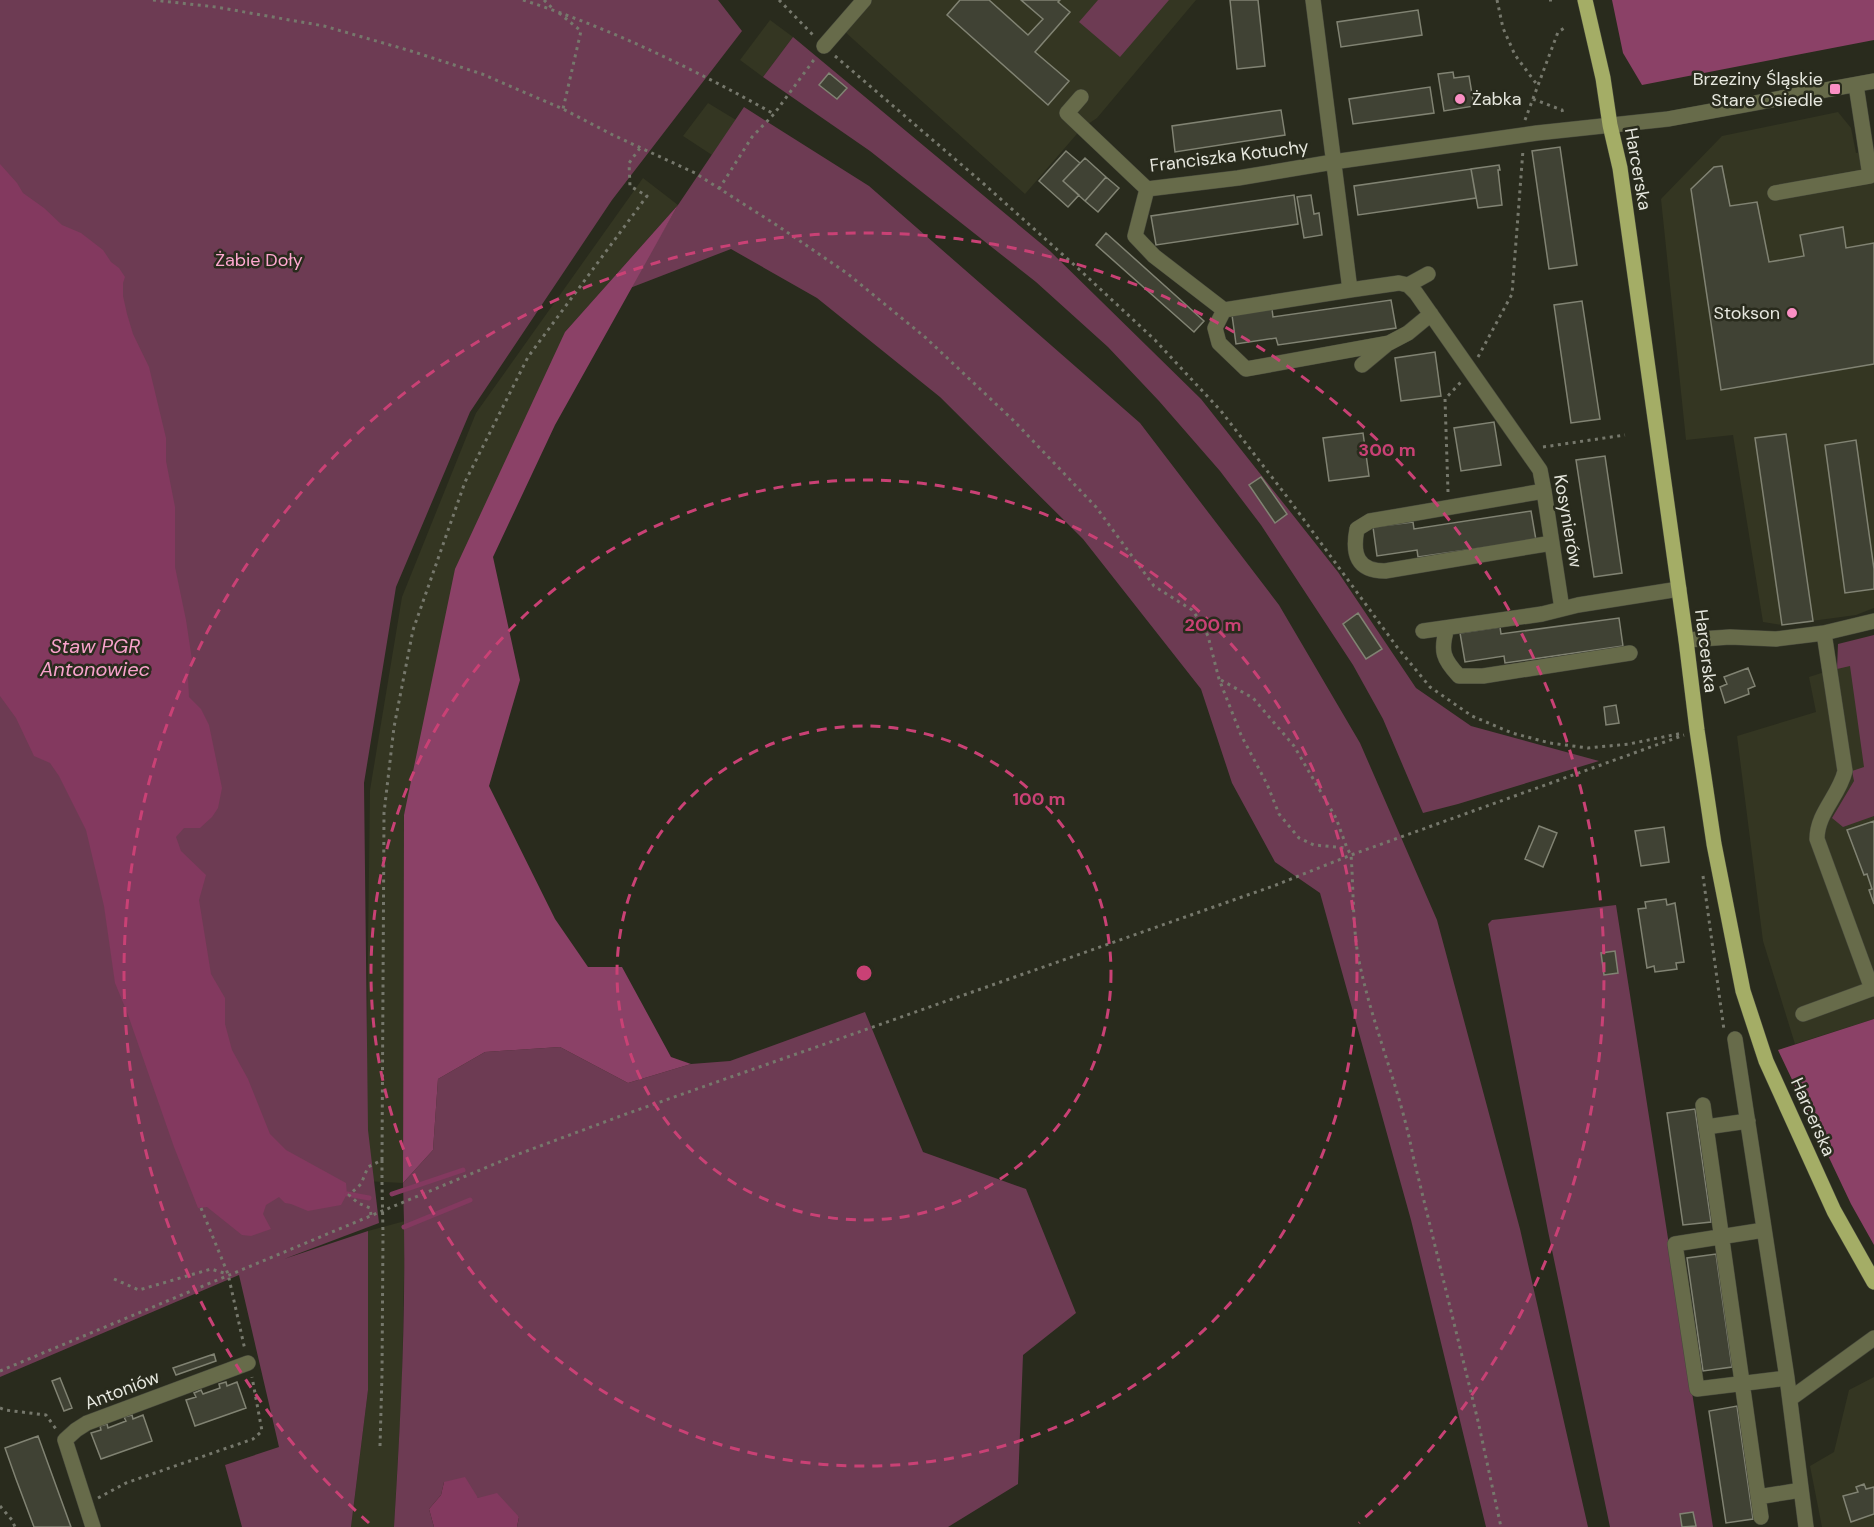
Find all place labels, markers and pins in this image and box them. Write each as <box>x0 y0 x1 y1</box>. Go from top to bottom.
place label: Brzeziny Śląskie Stare Osiedle <box>1693 67 1823 112</box>
marker: Brzeziny Śląskie Stare Osiedle <box>1828 82 1842 96</box>
place label: Żabka <box>1472 87 1522 111</box>
marker: Żabka <box>1453 92 1467 106</box>
place label: Stokson <box>1713 301 1780 325</box>
marker: Stokson <box>1785 306 1799 320</box>
centre of rings <box>854 963 874 983</box>

